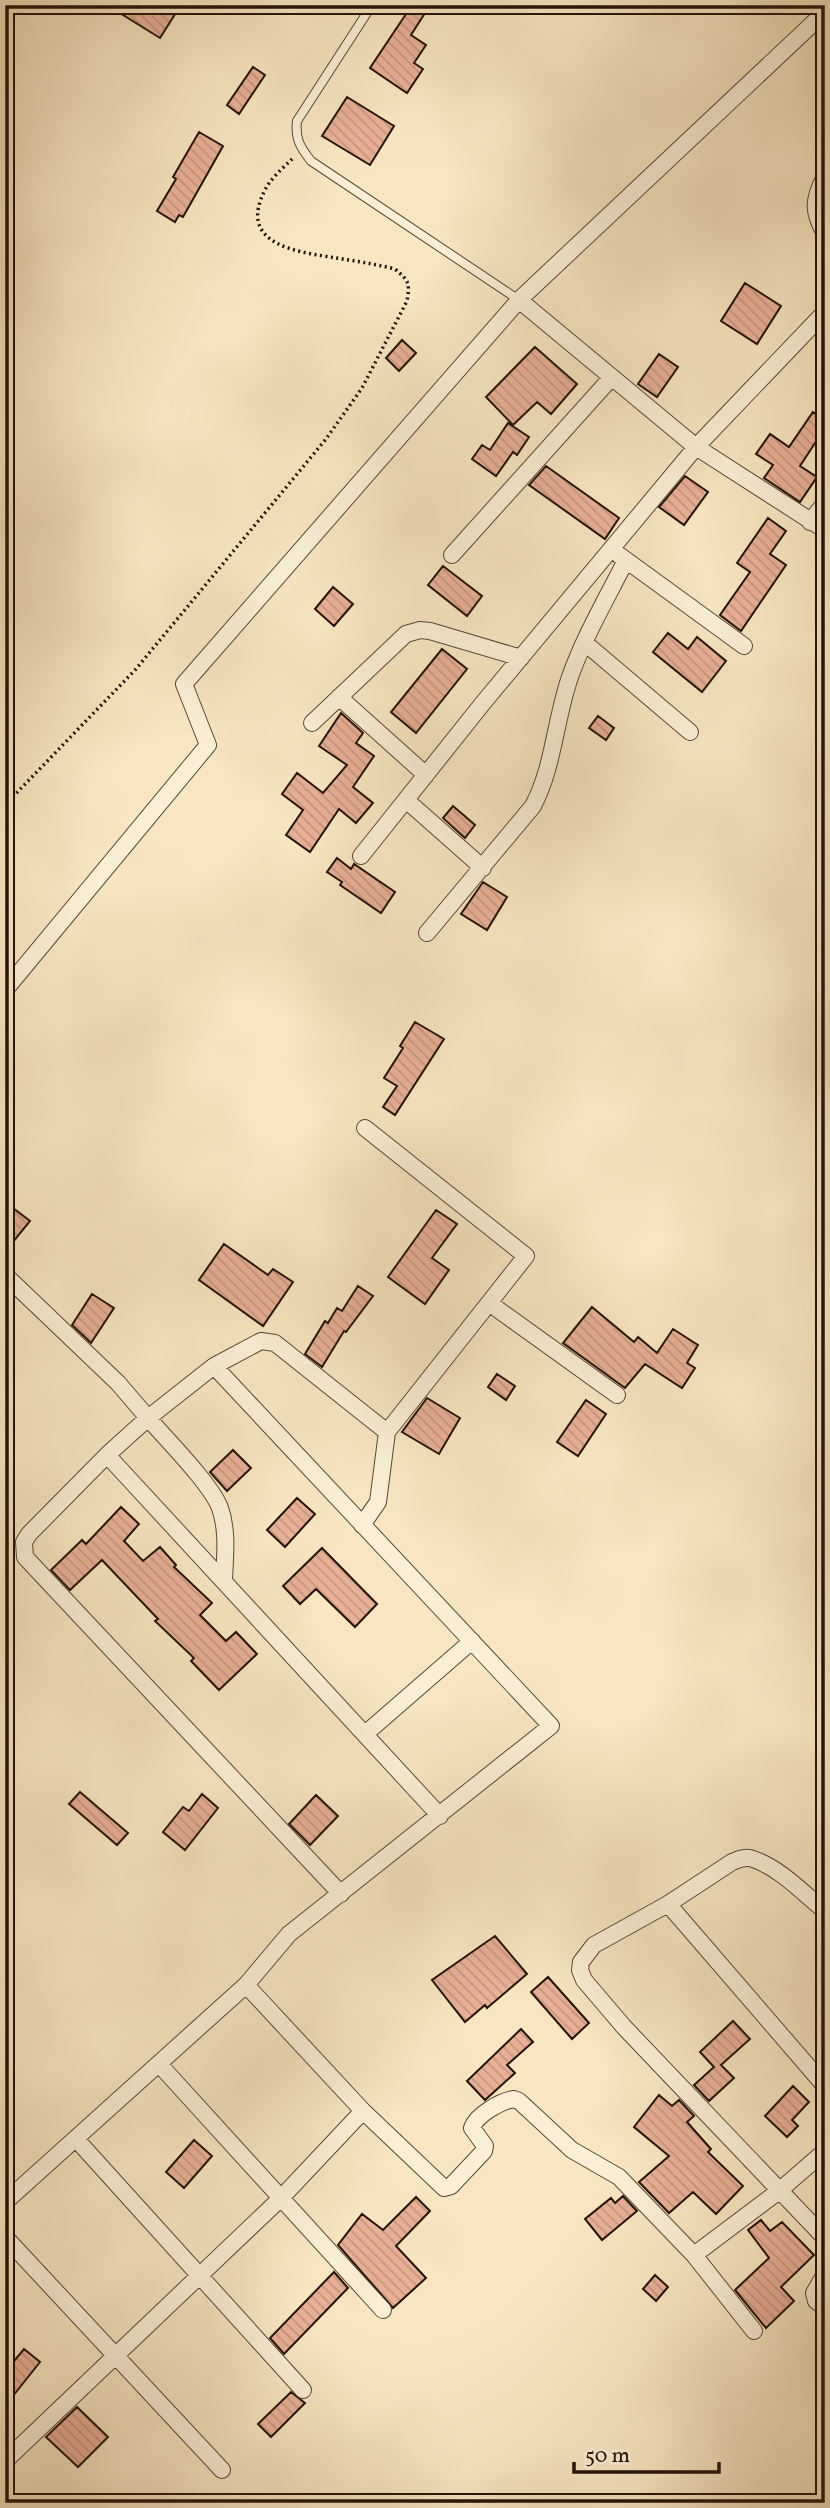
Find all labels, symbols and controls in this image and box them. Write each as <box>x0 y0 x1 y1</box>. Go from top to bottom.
scale bar <box>574 2431 720 2475</box>
text: 50 m <box>585 2442 630 2471</box>

